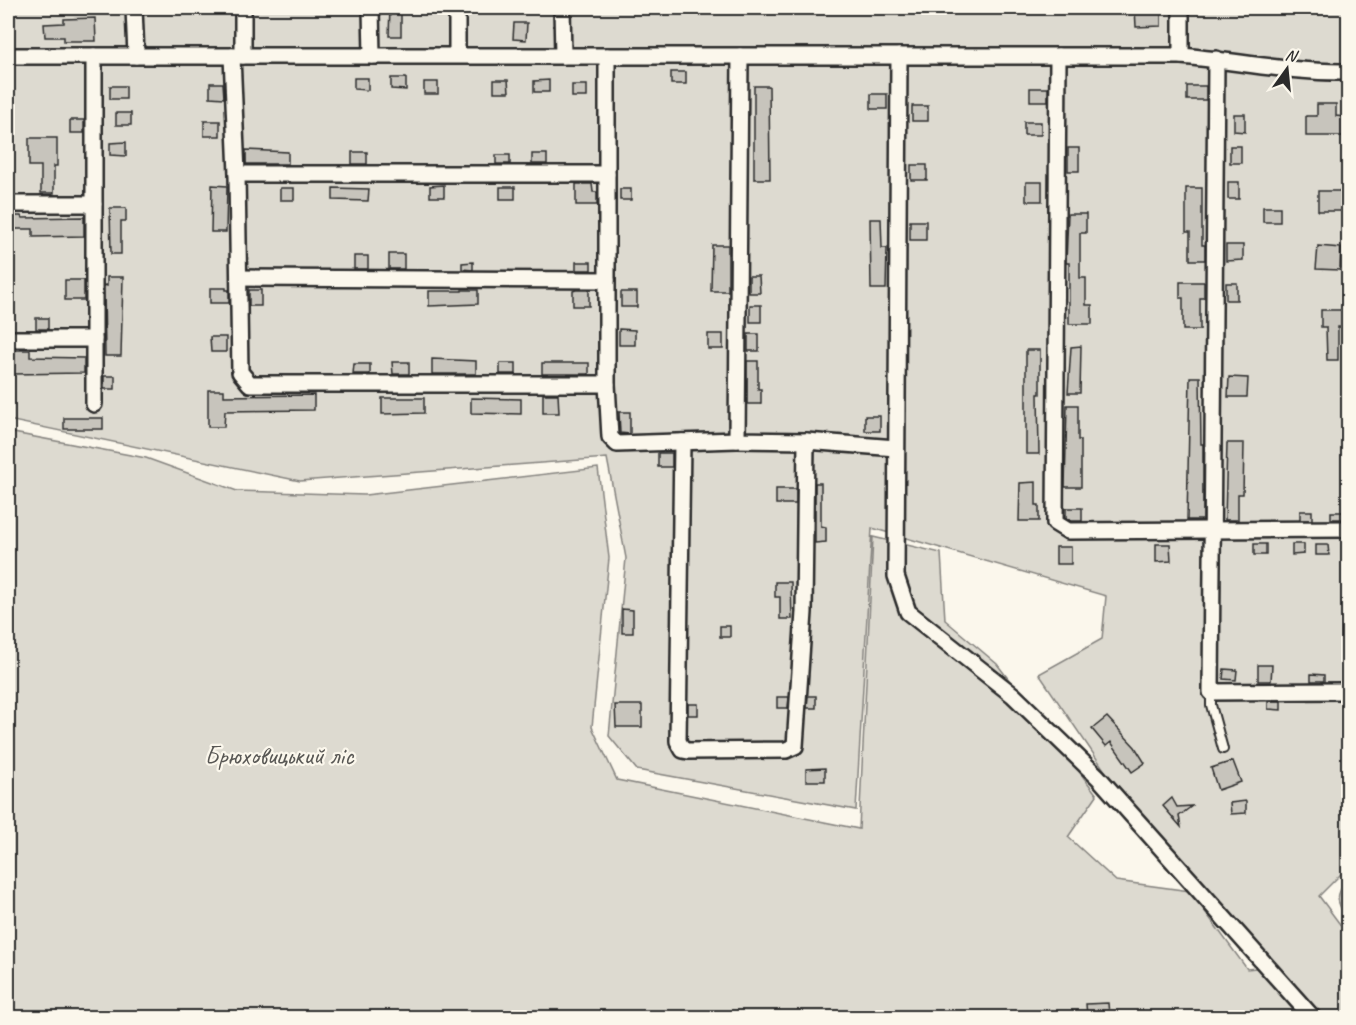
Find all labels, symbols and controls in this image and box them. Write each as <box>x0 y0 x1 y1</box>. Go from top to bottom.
north arrow <box>1257 39 1317 99</box>
text: N <box>1283 45 1301 67</box>
park label: Брюховицький ліс <box>205 739 355 772</box>

